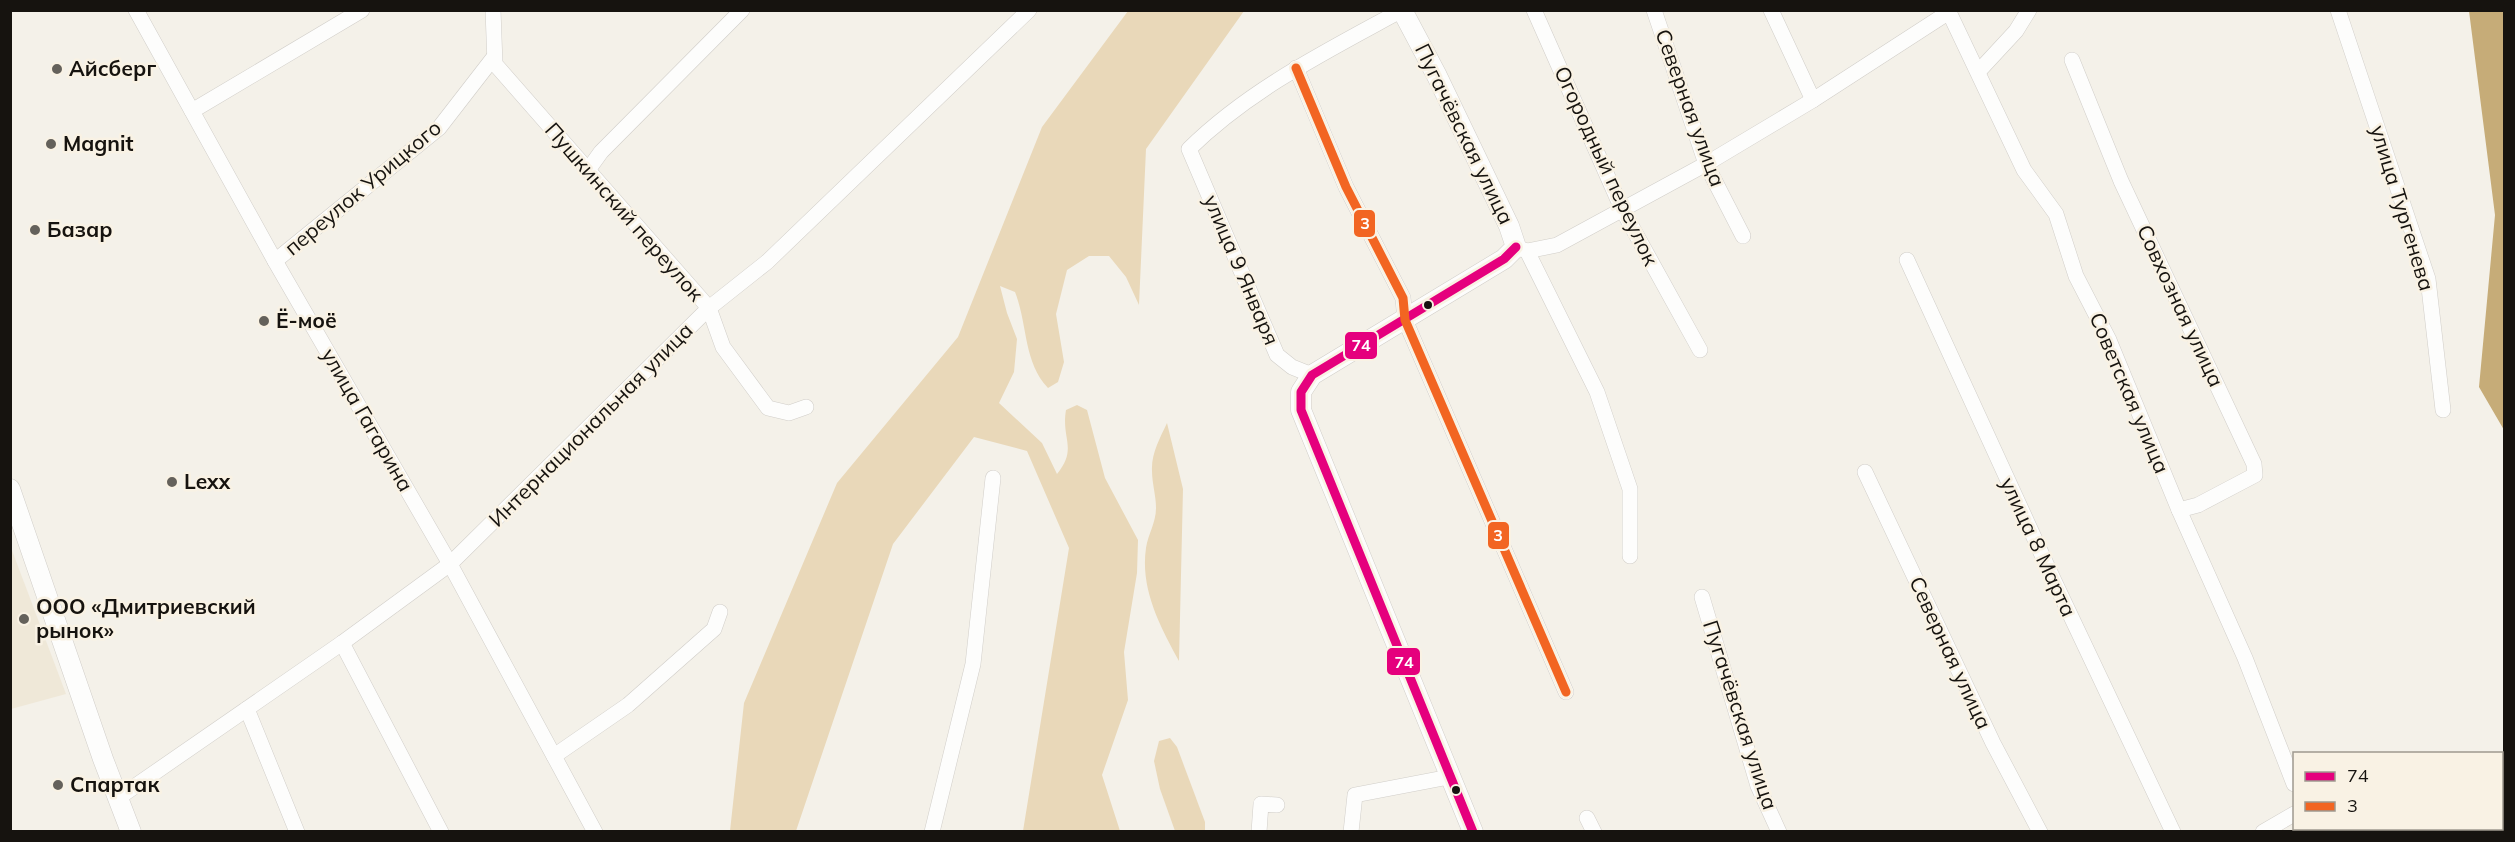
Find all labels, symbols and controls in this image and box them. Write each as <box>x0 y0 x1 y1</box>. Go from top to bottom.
street label: Северная улица <box>1650 25 1731 190</box>
street label: Пугачёвская улица <box>1410 39 1520 228</box>
place label: Айсберг <box>69 55 156 81</box>
marker: Айсберг <box>50 62 64 76</box>
street label: Огородный переулок <box>1549 62 1665 270</box>
street label: переулок Урицкого <box>279 114 446 260</box>
street label: Пушкинский переулок <box>540 117 710 307</box>
street label: улица Тургенева <box>2365 122 2440 294</box>
place label: Magnit <box>63 130 133 156</box>
marker: Magnit <box>44 137 58 151</box>
street label: улица 9 Января <box>1199 191 1285 349</box>
line badge: 3 <box>1353 209 1376 238</box>
text: 3 <box>1360 213 1370 233</box>
place label: Базар <box>47 216 113 242</box>
street label: Совхозная улица <box>2132 220 2230 391</box>
marker: Базар <box>28 223 42 237</box>
unlabelled marker <box>1422 299 1434 311</box>
place label: Ё-моё <box>276 307 337 333</box>
street label: Советская улица <box>2084 308 2176 477</box>
marker: Ё-моё <box>257 314 271 328</box>
street label: Интернациональная улица <box>483 317 698 532</box>
line badge: 74 <box>1344 331 1378 360</box>
text: 74 <box>1351 335 1371 355</box>
street label: улица Гагарина <box>316 343 419 496</box>
place label: Lexx <box>184 468 231 494</box>
street label: улица 8 Марта <box>1995 473 2083 620</box>
marker: Lexx <box>165 475 179 489</box>
line badge: 3 <box>1487 521 1510 550</box>
text: 3 <box>1493 525 1503 545</box>
street label: Северная улица <box>1904 572 1998 733</box>
place label: ООО «Дмитриевский рынок» <box>36 593 256 643</box>
marker: ООО «Дмитриевский рынок» <box>17 612 31 626</box>
street label: Пугачёвская улица <box>1698 617 1784 813</box>
line badge: 74 <box>1386 647 1421 676</box>
text: 74 <box>1394 652 1414 672</box>
legend <box>2293 752 2503 830</box>
text: 74 <box>2347 764 2369 787</box>
place label: Спартак <box>70 771 160 797</box>
marker: Спартак <box>51 778 65 792</box>
unlabelled marker <box>1450 784 1462 796</box>
text: 3 <box>2347 794 2358 817</box>

